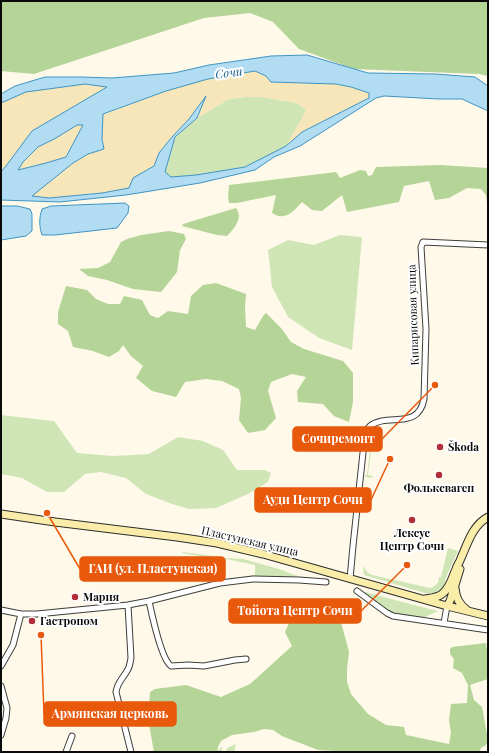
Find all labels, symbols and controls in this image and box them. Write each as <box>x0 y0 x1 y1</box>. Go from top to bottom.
water label: Сочи <box>214 62 244 82</box>
street label: Кипарисовая улица <box>403 264 422 366</box>
callout: Сочиремонт <box>293 427 382 451</box>
text: Сочиремонт <box>301 430 375 446</box>
place label: Škoda <box>448 439 479 454</box>
marker: Škoda <box>435 442 445 452</box>
marker: Фольксваген <box>434 470 444 480</box>
place label: Фольксваген <box>404 480 474 495</box>
callout: Ауди Центр Сочи <box>255 488 371 512</box>
text: Ауди Центр Сочи <box>262 491 363 507</box>
marker: Лексус Центр Сочи <box>407 515 417 525</box>
street label: Пластунская улица <box>200 522 301 559</box>
place label: Лексус Центр Сочи <box>380 525 444 553</box>
callout: ГАИ (ул. Пластунская) <box>80 557 225 581</box>
text: ГАИ (ул. Пластунская) <box>89 560 218 576</box>
place label: Мария <box>83 589 120 604</box>
marker: Мария <box>70 592 80 602</box>
callout: Тойота Центр Сочи <box>229 599 361 623</box>
text: Тойота Центр Сочи <box>237 602 353 618</box>
place label: Гастроном <box>40 613 98 628</box>
marker: Гастроном <box>27 616 37 626</box>
callout: Армянская церковь <box>44 702 176 726</box>
text: Армянская церковь <box>51 705 169 721</box>

